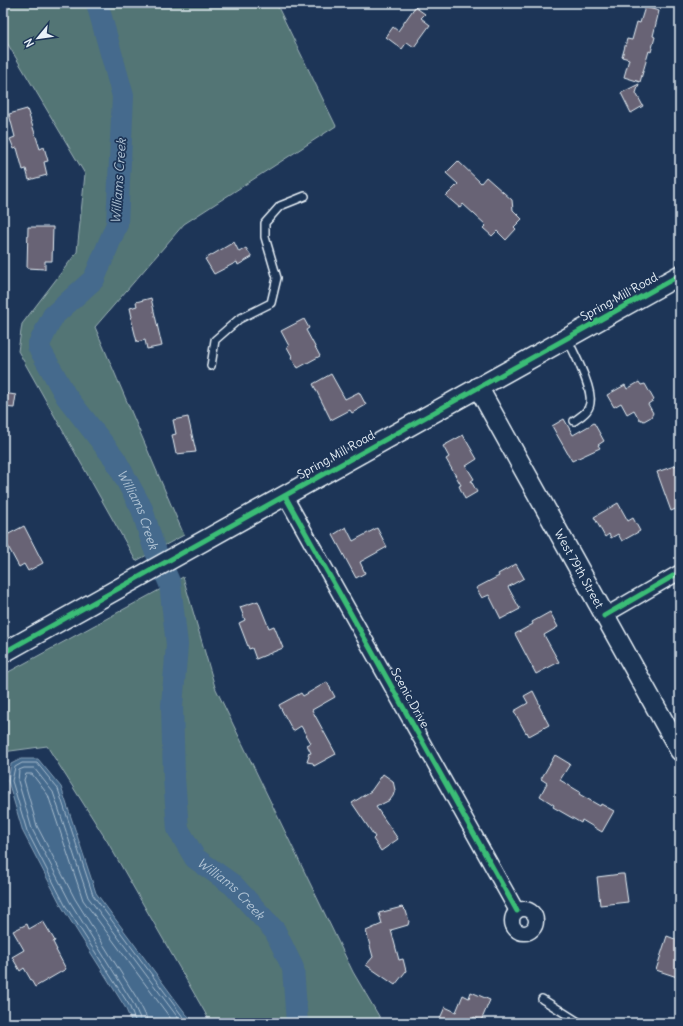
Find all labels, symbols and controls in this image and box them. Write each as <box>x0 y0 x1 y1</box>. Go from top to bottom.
north arrow <box>18 18 58 58</box>
text: N <box>21 36 37 50</box>
water label: Williams Creek <box>107 137 130 224</box>
street label: Spring Mill Road <box>577 269 660 324</box>
street label: Spring Mill Road <box>294 427 377 482</box>
water label: Williams Creek <box>113 467 162 554</box>
street label: West 79th Street <box>551 527 607 611</box>
street label: Scenic Drive <box>388 665 433 730</box>
water label: Williams Creek <box>194 854 269 924</box>

